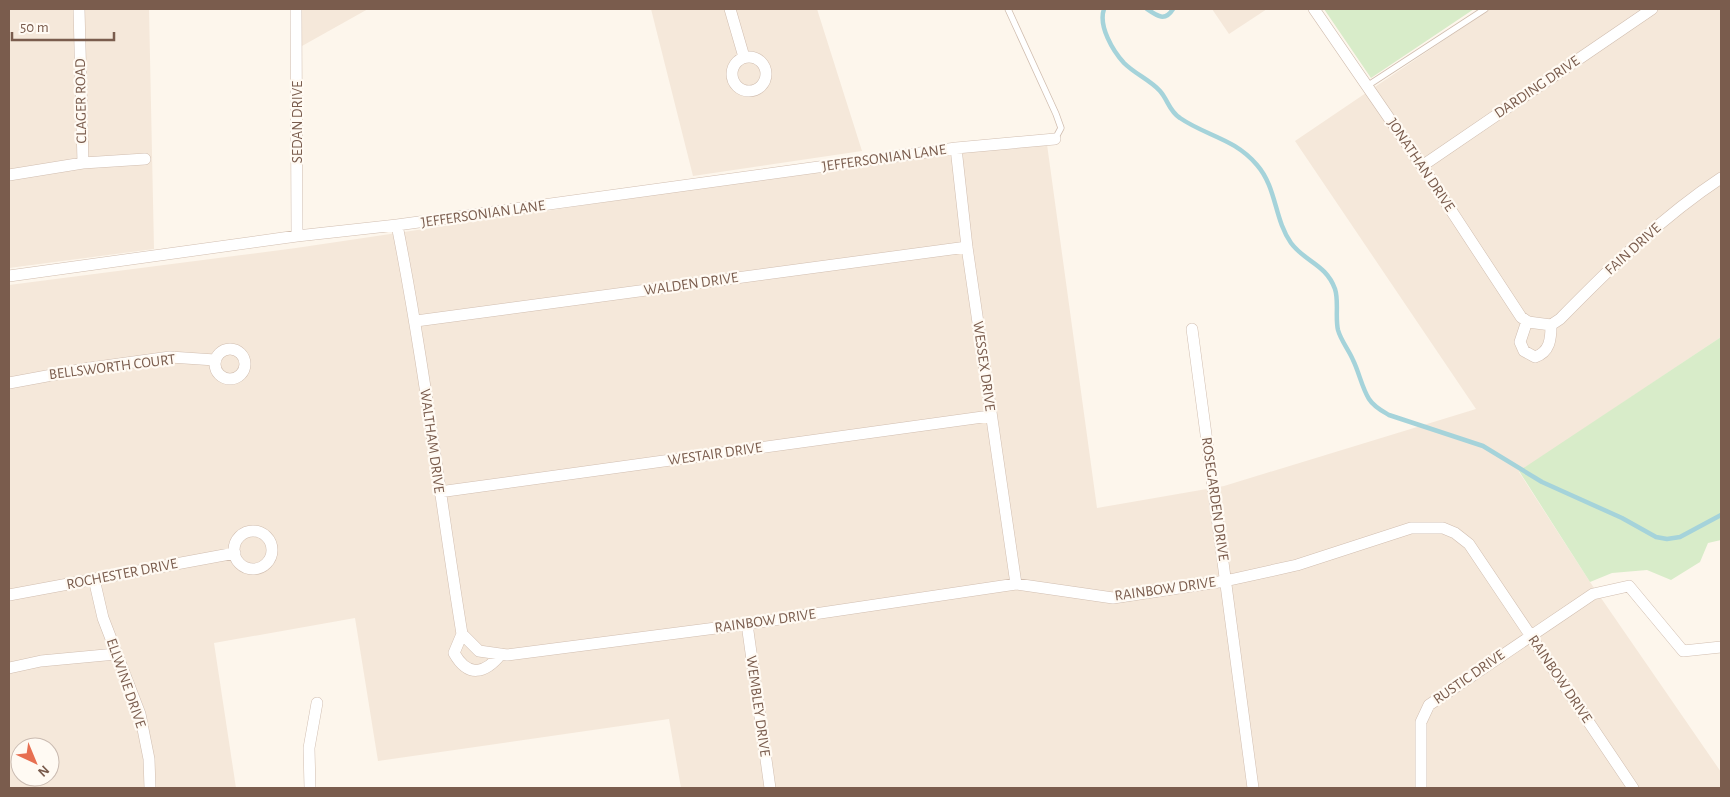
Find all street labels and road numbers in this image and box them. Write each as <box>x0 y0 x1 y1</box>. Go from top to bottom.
street label: DARDING DRIVE <box>1492 53 1582 121</box>
street label: CLAGER ROAD <box>73 58 89 144</box>
street label: SEDAN DRIVE <box>290 81 305 163</box>
street label: JONATHAN DRIVE <box>1384 116 1458 214</box>
street label: JEFFERSONIAN LANE <box>821 142 947 174</box>
street label: JEFFERSONIAN LANE <box>420 198 546 230</box>
street label: FAIN DRIVE <box>1602 220 1664 278</box>
street label: WALDEN DRIVE <box>643 270 739 298</box>
street label: WESSEX DRIVE <box>970 320 998 412</box>
street label: BELLSWORTH COURT <box>48 352 177 382</box>
street label: WALTHAM DRIVE <box>417 388 447 494</box>
street label: ROSEGARDEN DRIVE <box>1199 436 1231 562</box>
street label: WESTAIR DRIVE <box>667 440 763 468</box>
street label: ROCHESTER DRIVE <box>65 556 179 592</box>
street label: RAINBOW DRIVE <box>1113 574 1217 604</box>
street label: RAINBOW DRIVE <box>713 606 817 636</box>
street label: RAINBOW DRIVE <box>1525 633 1595 725</box>
street label: ELLWINE DRIVE <box>104 636 148 730</box>
street label: RUSTIC DRIVE <box>1431 647 1507 707</box>
street label: WEMBLEY DRIVE <box>743 655 773 757</box>

